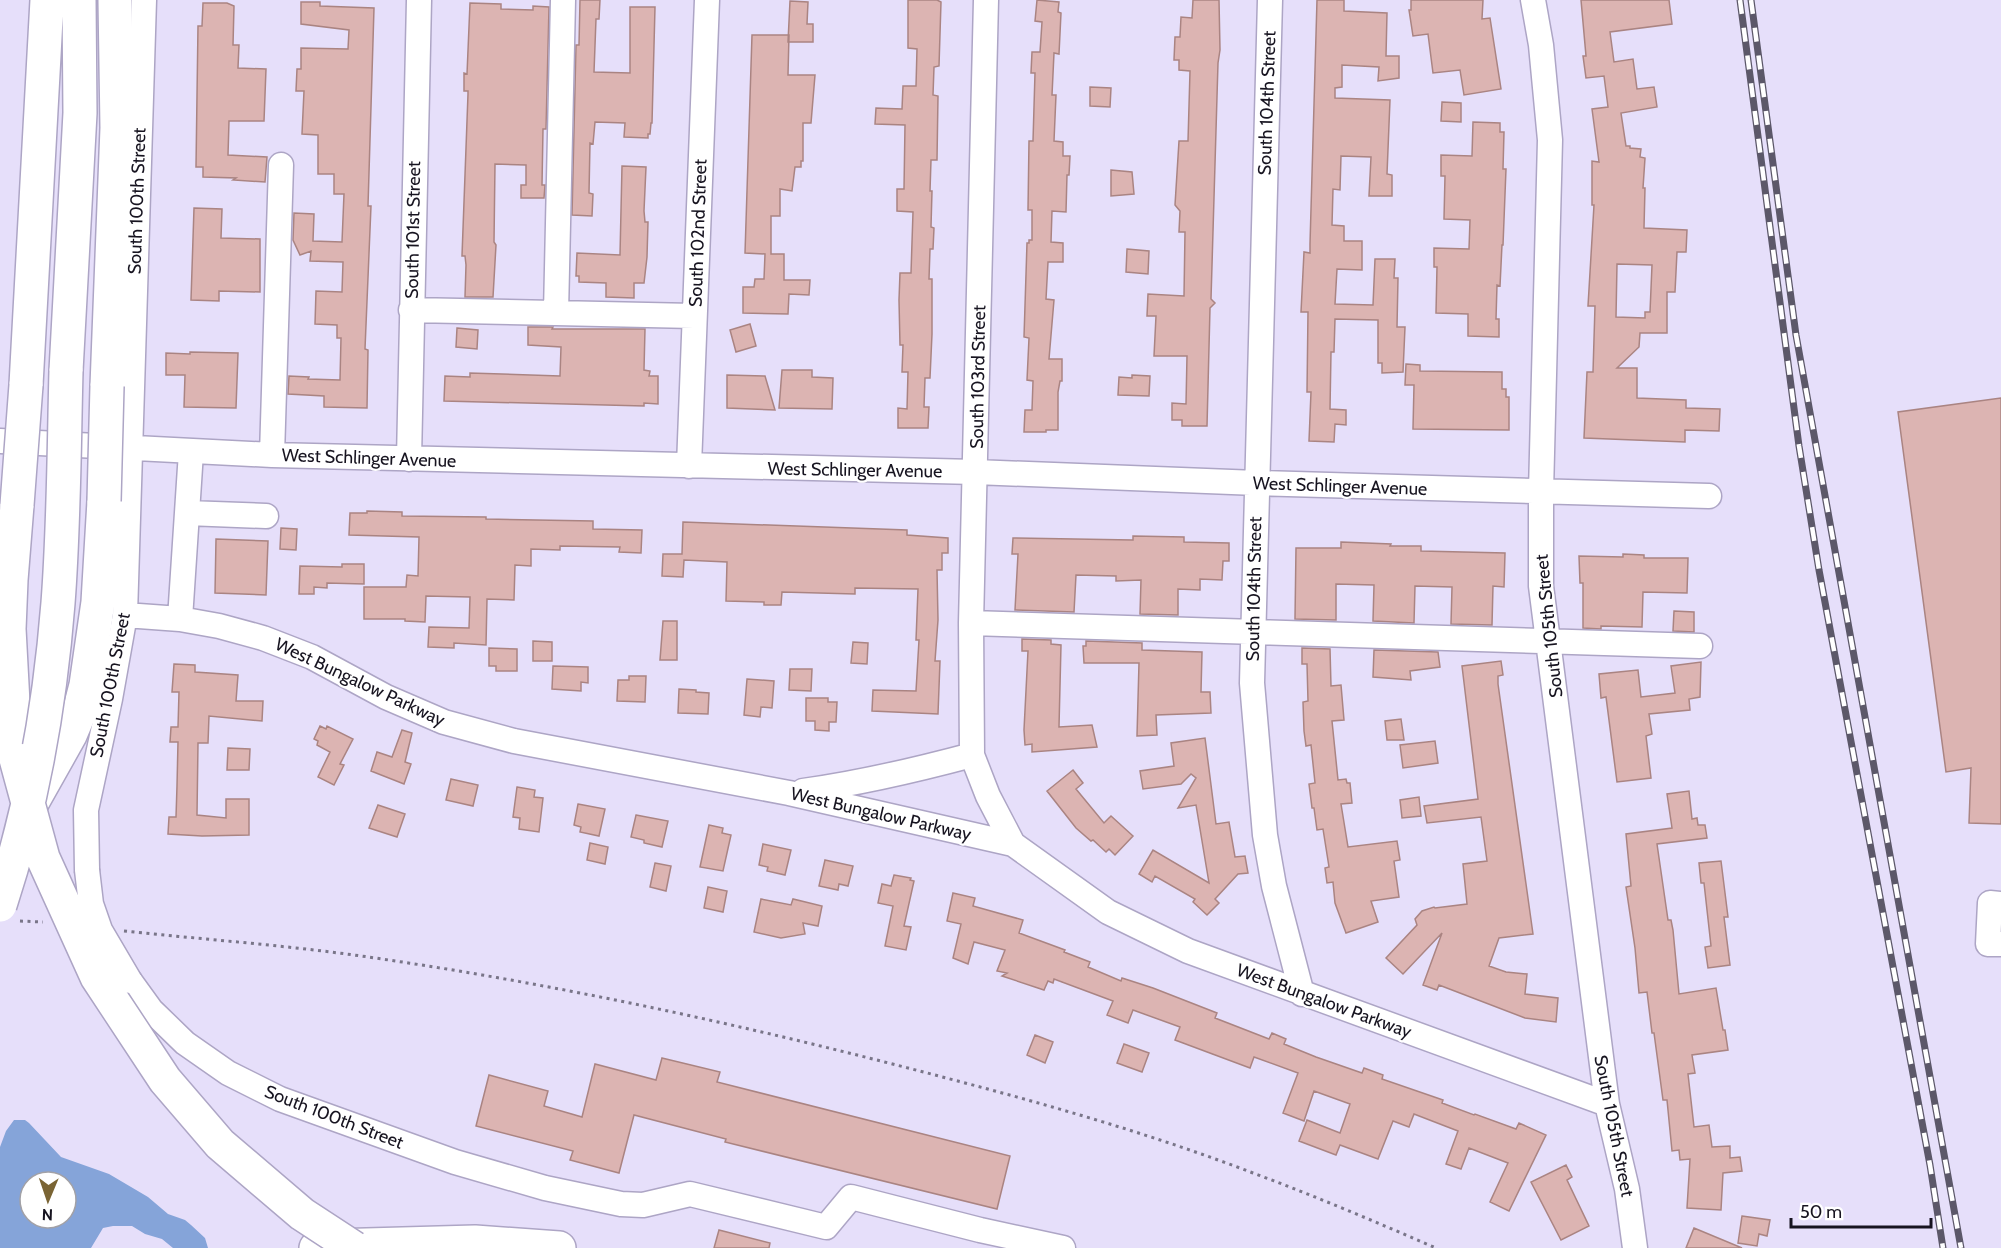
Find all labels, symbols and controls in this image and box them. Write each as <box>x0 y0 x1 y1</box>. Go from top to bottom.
street label: South 104th Street <box>1253 30 1281 176</box>
street label: South 100th Street <box>123 127 151 275</box>
street label: South 102nd Street <box>684 159 712 307</box>
street label: South 101st Street <box>401 161 425 299</box>
street label: South 103rd Street <box>966 305 990 449</box>
street label: West Schlinger Avenue <box>281 444 457 472</box>
street label: West Schlinger Avenue <box>767 457 943 483</box>
street label: West Schlinger Avenue <box>1252 472 1428 500</box>
street label: South 104th Street <box>1242 516 1266 662</box>
street label: South 105th Street <box>1531 553 1567 699</box>
street label: South 100th Street <box>85 611 135 759</box>
street label: West Bungalow Parkway <box>272 633 448 731</box>
street label: West Bungalow Parkway <box>789 783 973 845</box>
street label: West Bungalow Parkway <box>1233 959 1415 1043</box>
street label: South 105th Street <box>1589 1053 1639 1199</box>
street label: South 100th Street <box>262 1080 406 1154</box>
north arrow <box>18 1170 78 1230</box>
scale bar <box>1791 1191 1930 1229</box>
text: 50 m <box>1800 1201 1842 1223</box>
text: N <box>42 1205 53 1224</box>

